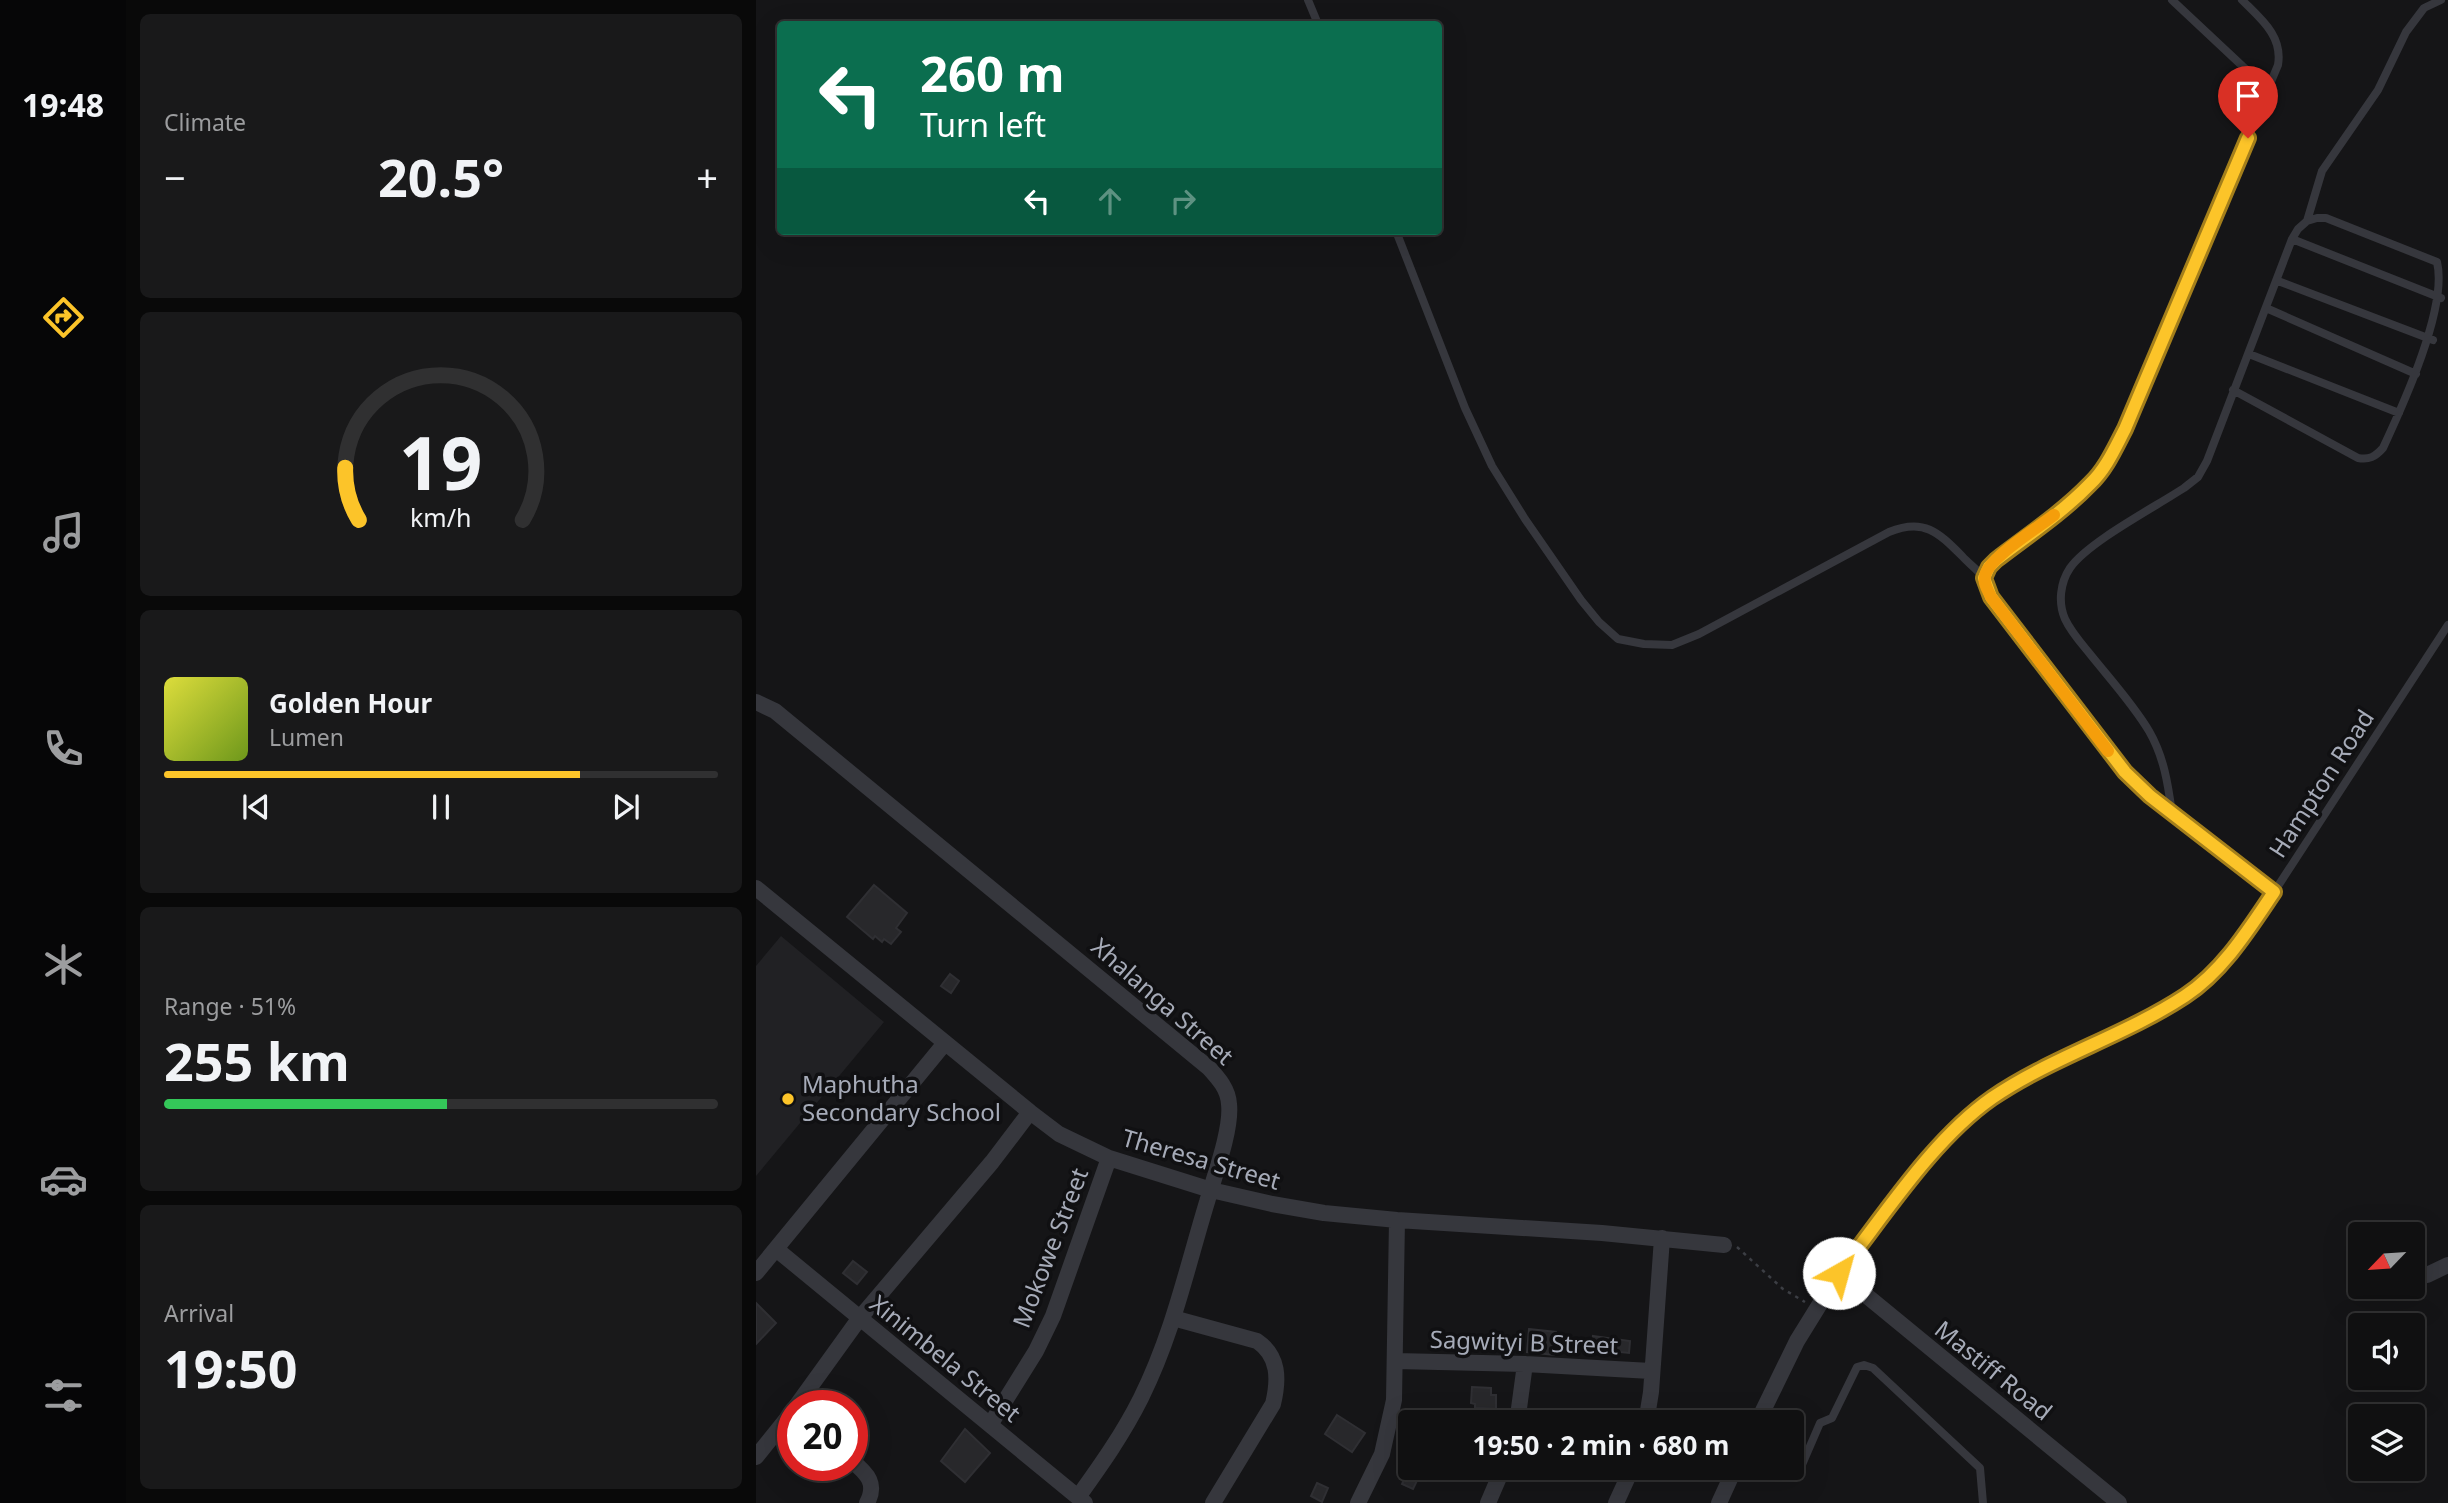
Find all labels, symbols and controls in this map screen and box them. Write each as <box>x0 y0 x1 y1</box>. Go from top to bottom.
text: 260 m <box>920 40 1065 106</box>
icon: left <box>805 49 896 140</box>
pin <box>2218 66 2278 138</box>
icon: arrive <box>2229 77 2267 115</box>
text: 19:48 <box>22 83 104 126</box>
text: Turn left <box>920 103 1046 146</box>
text: Climate <box>164 106 246 138</box>
text: 20.5° <box>378 141 504 212</box>
text: − <box>164 151 186 203</box>
text: + <box>696 151 718 203</box>
icon: left <box>1018 182 1056 220</box>
icon: ahead <box>1091 182 1129 220</box>
icon: right <box>1164 182 1202 220</box>
icon: directions <box>39 293 88 342</box>
text: 19 <box>399 412 483 511</box>
text: km/h <box>410 499 472 533</box>
icon: music <box>39 508 88 557</box>
text: Golden Hour <box>269 685 432 721</box>
street label: Hampton Road <box>2261 703 2381 864</box>
text: Lumen <box>269 721 344 753</box>
icon: phone <box>39 724 88 773</box>
icon: previous <box>237 788 275 826</box>
icon: pause <box>422 788 460 826</box>
icon: next <box>607 788 645 826</box>
street label: Xhalanga Street <box>1085 930 1241 1072</box>
icon: climate <box>39 940 88 989</box>
text: Range · 51% <box>164 990 296 1022</box>
text: 255 km <box>164 1025 350 1096</box>
place label: Maphutha Secondary School <box>802 1067 1001 1128</box>
marker: Maphutha Secondary School <box>780 1091 796 1107</box>
street label: Theresa Street <box>1119 1120 1285 1197</box>
icon: car <box>39 1155 88 1204</box>
street label: Mokowe Street <box>1004 1162 1095 1332</box>
north arrow <box>2348 1222 2426 1298</box>
map controls <box>2348 1222 2425 1481</box>
position arrow <box>1802 1236 1876 1310</box>
street label: Xinimbela Street <box>864 1287 1028 1429</box>
text: Arrival <box>164 1297 234 1329</box>
street label: Mastiff Road <box>1928 1312 2060 1427</box>
button: sound <box>2348 1313 2425 1390</box>
street label: Sagwityi B Street <box>1429 1322 1619 1361</box>
text: 19:50 <box>164 1332 298 1403</box>
icon: filters <box>39 1371 88 1420</box>
speed limit sign: 20 <box>777 1390 868 1481</box>
button: layers <box>2348 1404 2425 1481</box>
text: 19:50 · 2 min · 680 m <box>1473 1427 1729 1463</box>

